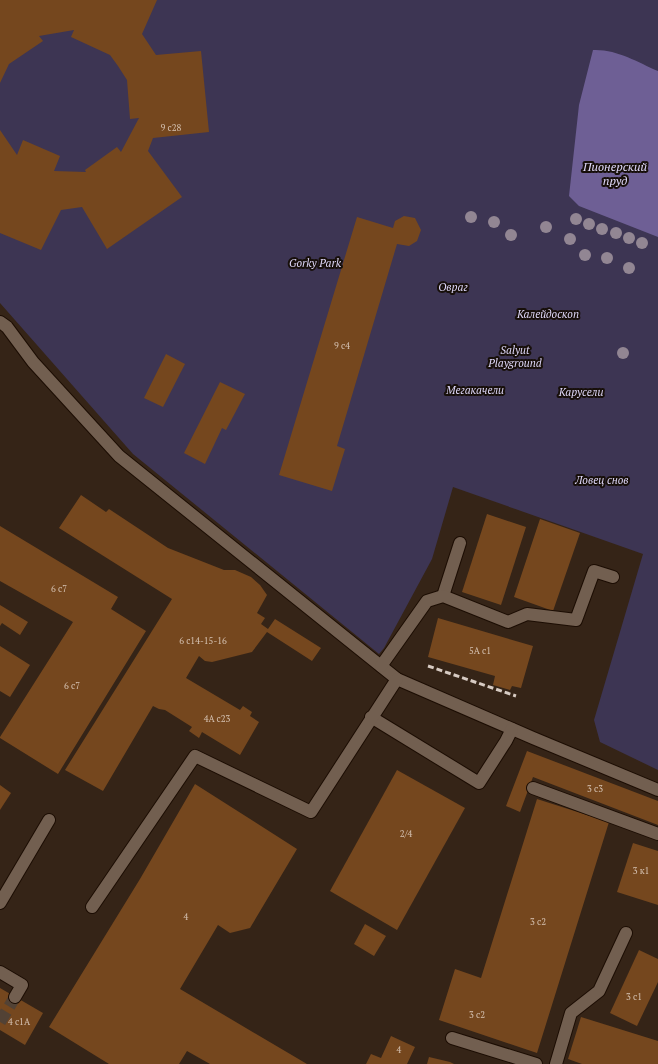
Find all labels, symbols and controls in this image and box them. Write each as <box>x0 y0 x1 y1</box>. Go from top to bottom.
house number: 9 с28 <box>161 122 182 134</box>
water label: Пионерский пруд <box>582 159 647 188</box>
park label: Gorky Park <box>289 256 342 270</box>
park label: Овраг <box>438 280 468 294</box>
park label: Калейдоскоп <box>516 307 579 321</box>
house number: 9 с4 <box>334 340 350 352</box>
park label: Salyut Playground <box>487 343 542 370</box>
park label: Мегакачели <box>445 383 504 397</box>
park label: Карусели <box>558 385 603 399</box>
park label: Ловец снов <box>574 473 629 487</box>
house number: 6 с7 <box>51 583 67 595</box>
house number: 6 с14-15-16 <box>179 635 227 647</box>
house number: 5А с1 <box>469 645 491 657</box>
house number: 6 с7 <box>64 680 80 692</box>
house number: 4А с23 <box>204 713 231 725</box>
house number: 3 с3 <box>587 783 603 795</box>
house number: 2/4 <box>400 828 413 840</box>
house number: 3 к1 <box>633 865 649 877</box>
house number: 4 <box>184 911 189 923</box>
house number: 3 с2 <box>530 916 546 928</box>
house number: 3 с1 <box>626 991 642 1003</box>
house number: 3 с2 <box>469 1009 485 1021</box>
house number: 4 с1А <box>8 1016 31 1028</box>
house number: 4 <box>397 1044 402 1056</box>

